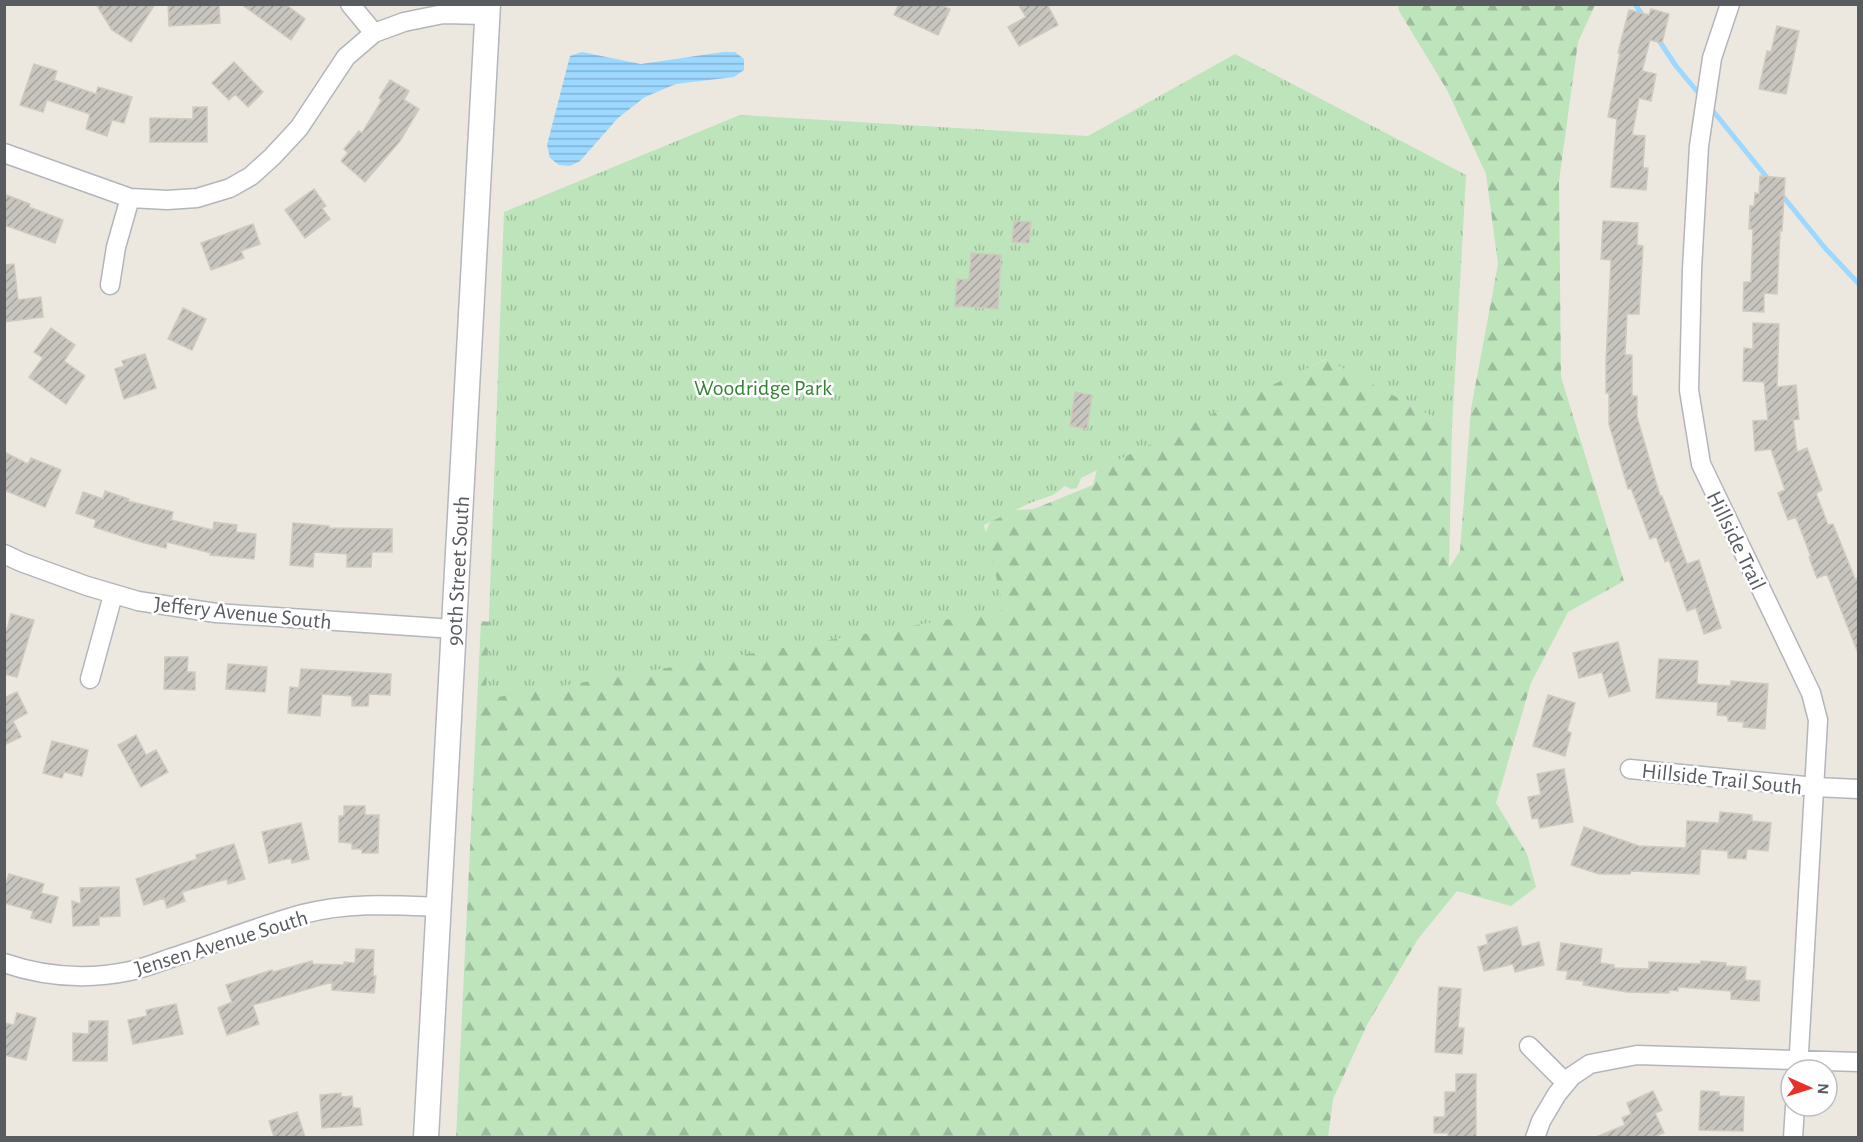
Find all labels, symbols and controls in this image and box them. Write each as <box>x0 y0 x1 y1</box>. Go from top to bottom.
park label: Woodridge Park <box>694 377 832 399</box>
street label: Hillside Trail <box>1703 488 1769 593</box>
street label: 90th Street South <box>443 495 473 646</box>
street label: Jeffery Avenue South <box>153 593 333 633</box>
street label: Hillside Trail South <box>1641 760 1803 798</box>
street label: Jensen Avenue South <box>132 906 310 980</box>
north arrow <box>1779 1058 1839 1118</box>
text: N <box>1815 1083 1831 1095</box>

